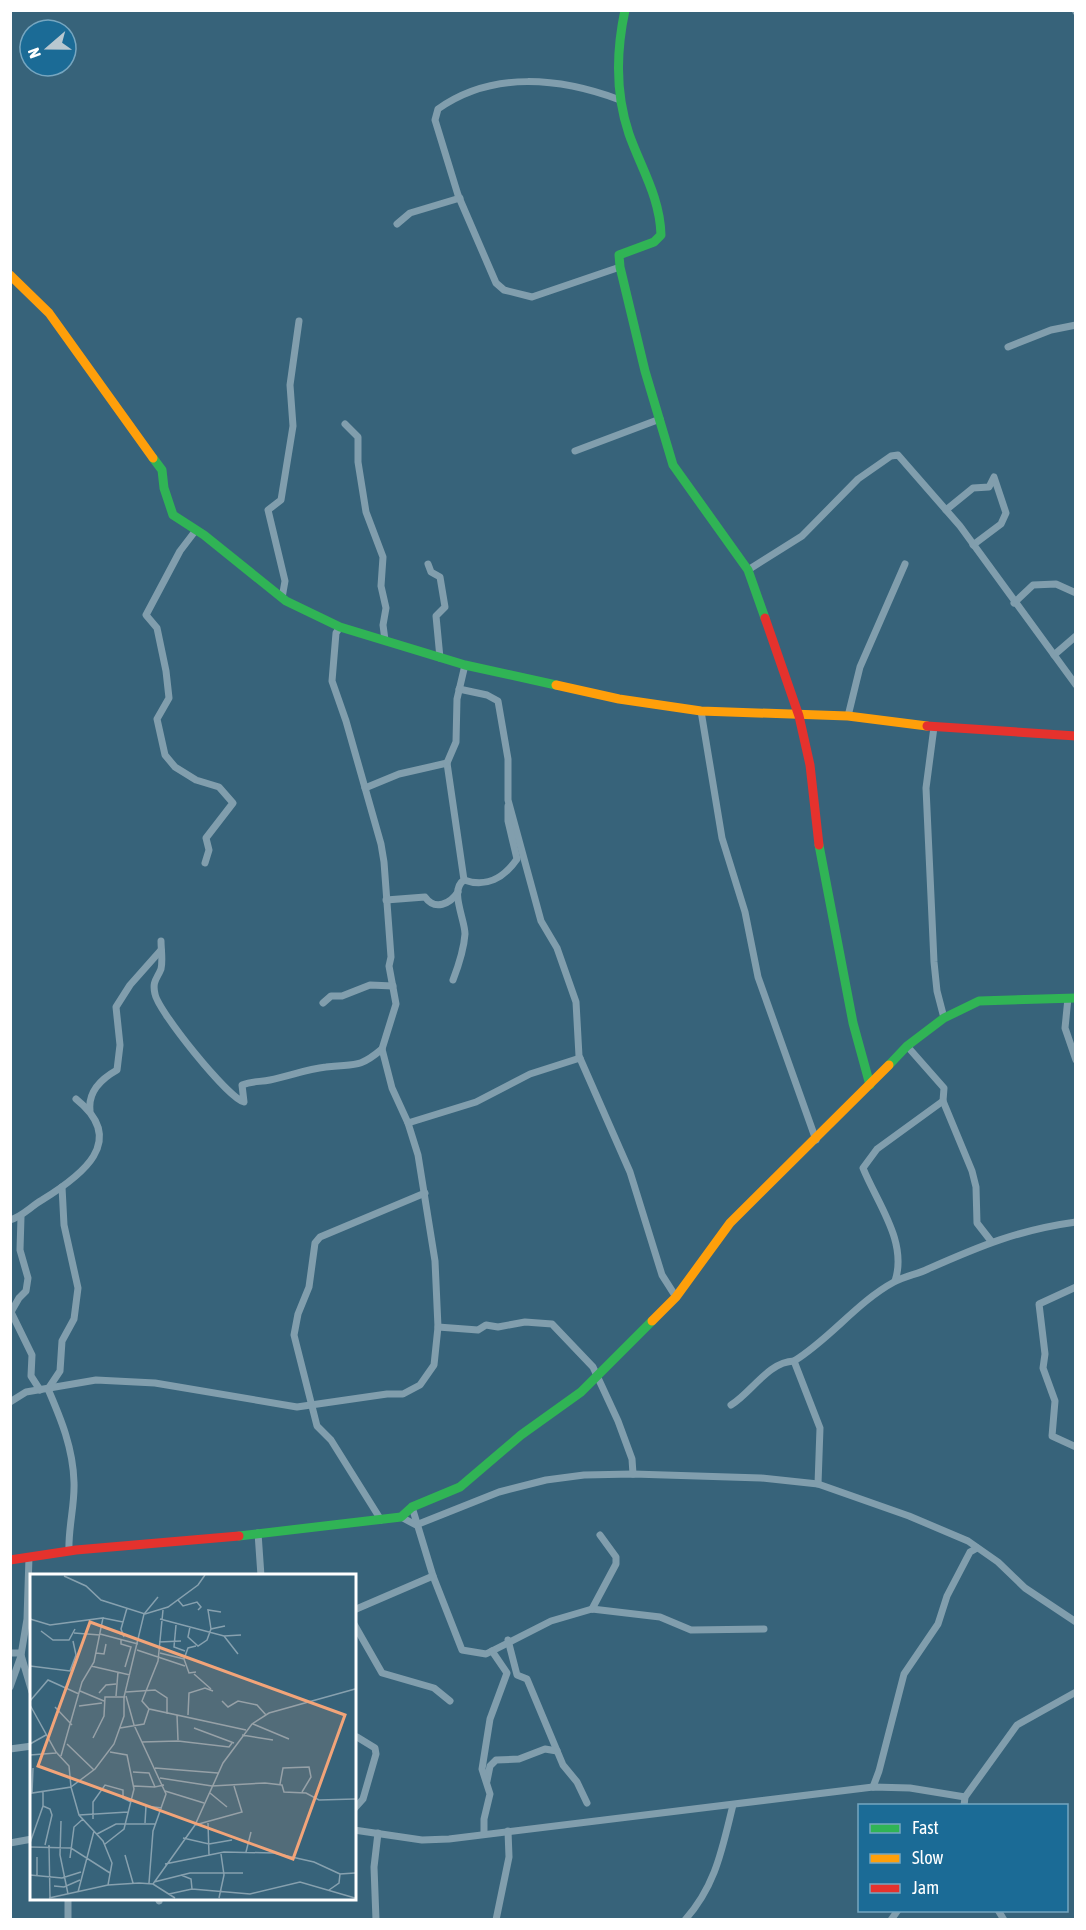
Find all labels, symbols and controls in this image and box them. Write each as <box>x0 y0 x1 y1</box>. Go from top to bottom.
north arrow <box>18 18 78 78</box>
text: N <box>24 46 44 61</box>
inset map <box>30 1574 356 1900</box>
legend <box>858 1804 1068 1912</box>
text: Fast <box>912 1817 939 1838</box>
text: Slow <box>912 1847 943 1868</box>
text: Jam <box>912 1877 939 1898</box>

